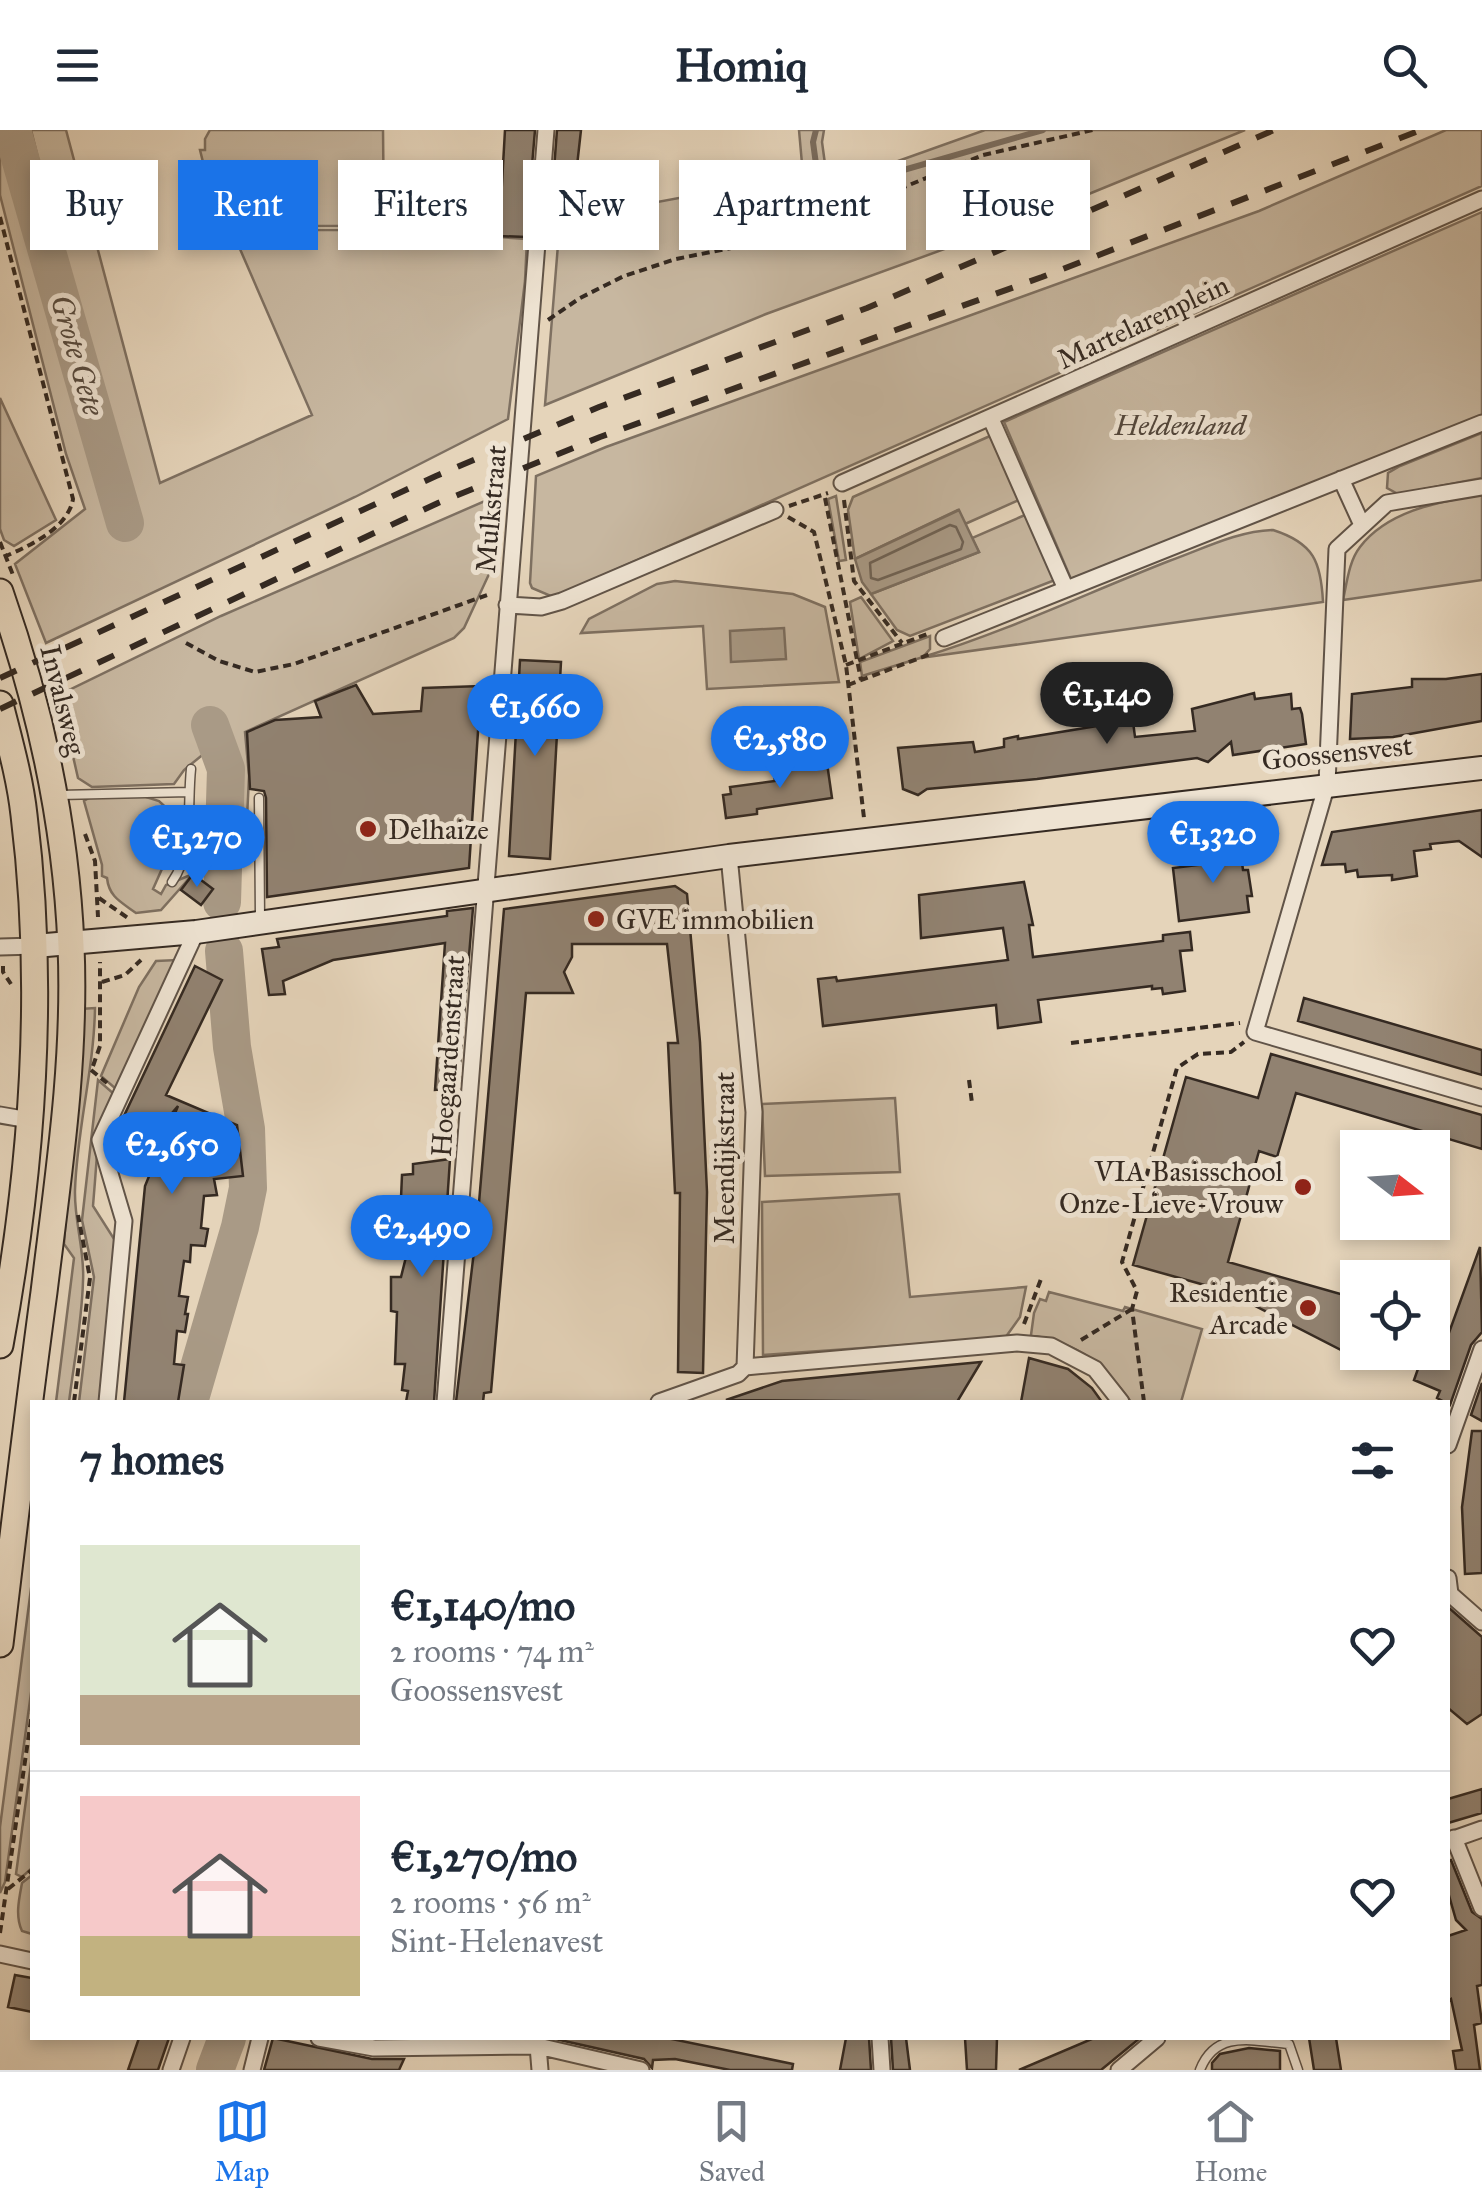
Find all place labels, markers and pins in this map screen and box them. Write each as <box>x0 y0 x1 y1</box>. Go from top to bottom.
pin: €1,140 <box>1026 662 1188 747</box>
pin: €1,660 <box>454 674 616 759</box>
pin: €2,580 <box>699 706 861 791</box>
pin: €1,320 <box>1132 801 1294 886</box>
pin: €1,270 <box>116 805 278 890</box>
place label: Delhaize <box>388 812 489 847</box>
marker: Delhaize <box>357 818 379 840</box>
place label: GVE immobilien <box>616 902 814 937</box>
marker: GVE immobilien <box>585 908 607 930</box>
pin: €2,650 <box>91 1112 253 1197</box>
place label: VIA Basisschool Onze-Lieve-Vrouw <box>1059 1154 1284 1221</box>
marker: VIA Basisschool Onze-Lieve-Vrouw <box>1292 1176 1314 1198</box>
pin: €2,490 <box>341 1195 503 1280</box>
place label: Residentie Arcade <box>1169 1275 1288 1342</box>
marker: Residentie Arcade <box>1297 1297 1319 1319</box>

